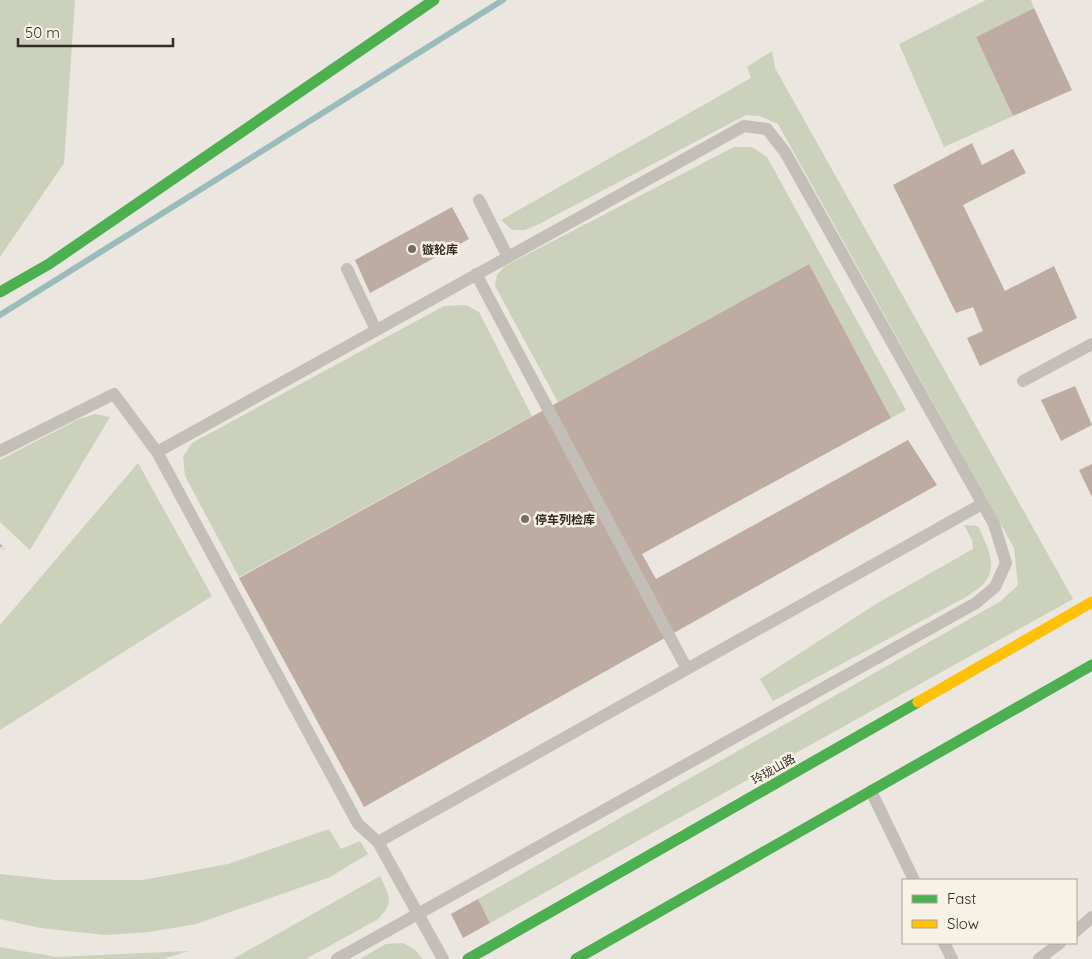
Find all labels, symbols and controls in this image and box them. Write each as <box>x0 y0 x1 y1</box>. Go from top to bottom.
scale bar <box>18 15 172 47</box>
text: 50 m <box>25 23 60 42</box>
place label: 镟轮库 <box>422 242 458 257</box>
marker: 镟轮库 <box>406 243 418 255</box>
place label: 停车列检库 <box>535 512 595 527</box>
marker: 停车列检库 <box>519 513 531 525</box>
street label: 玲珑山路 <box>748 751 798 787</box>
legend <box>902 879 1077 944</box>
text: Fast <box>947 889 976 908</box>
text: Slow <box>947 914 979 933</box>

